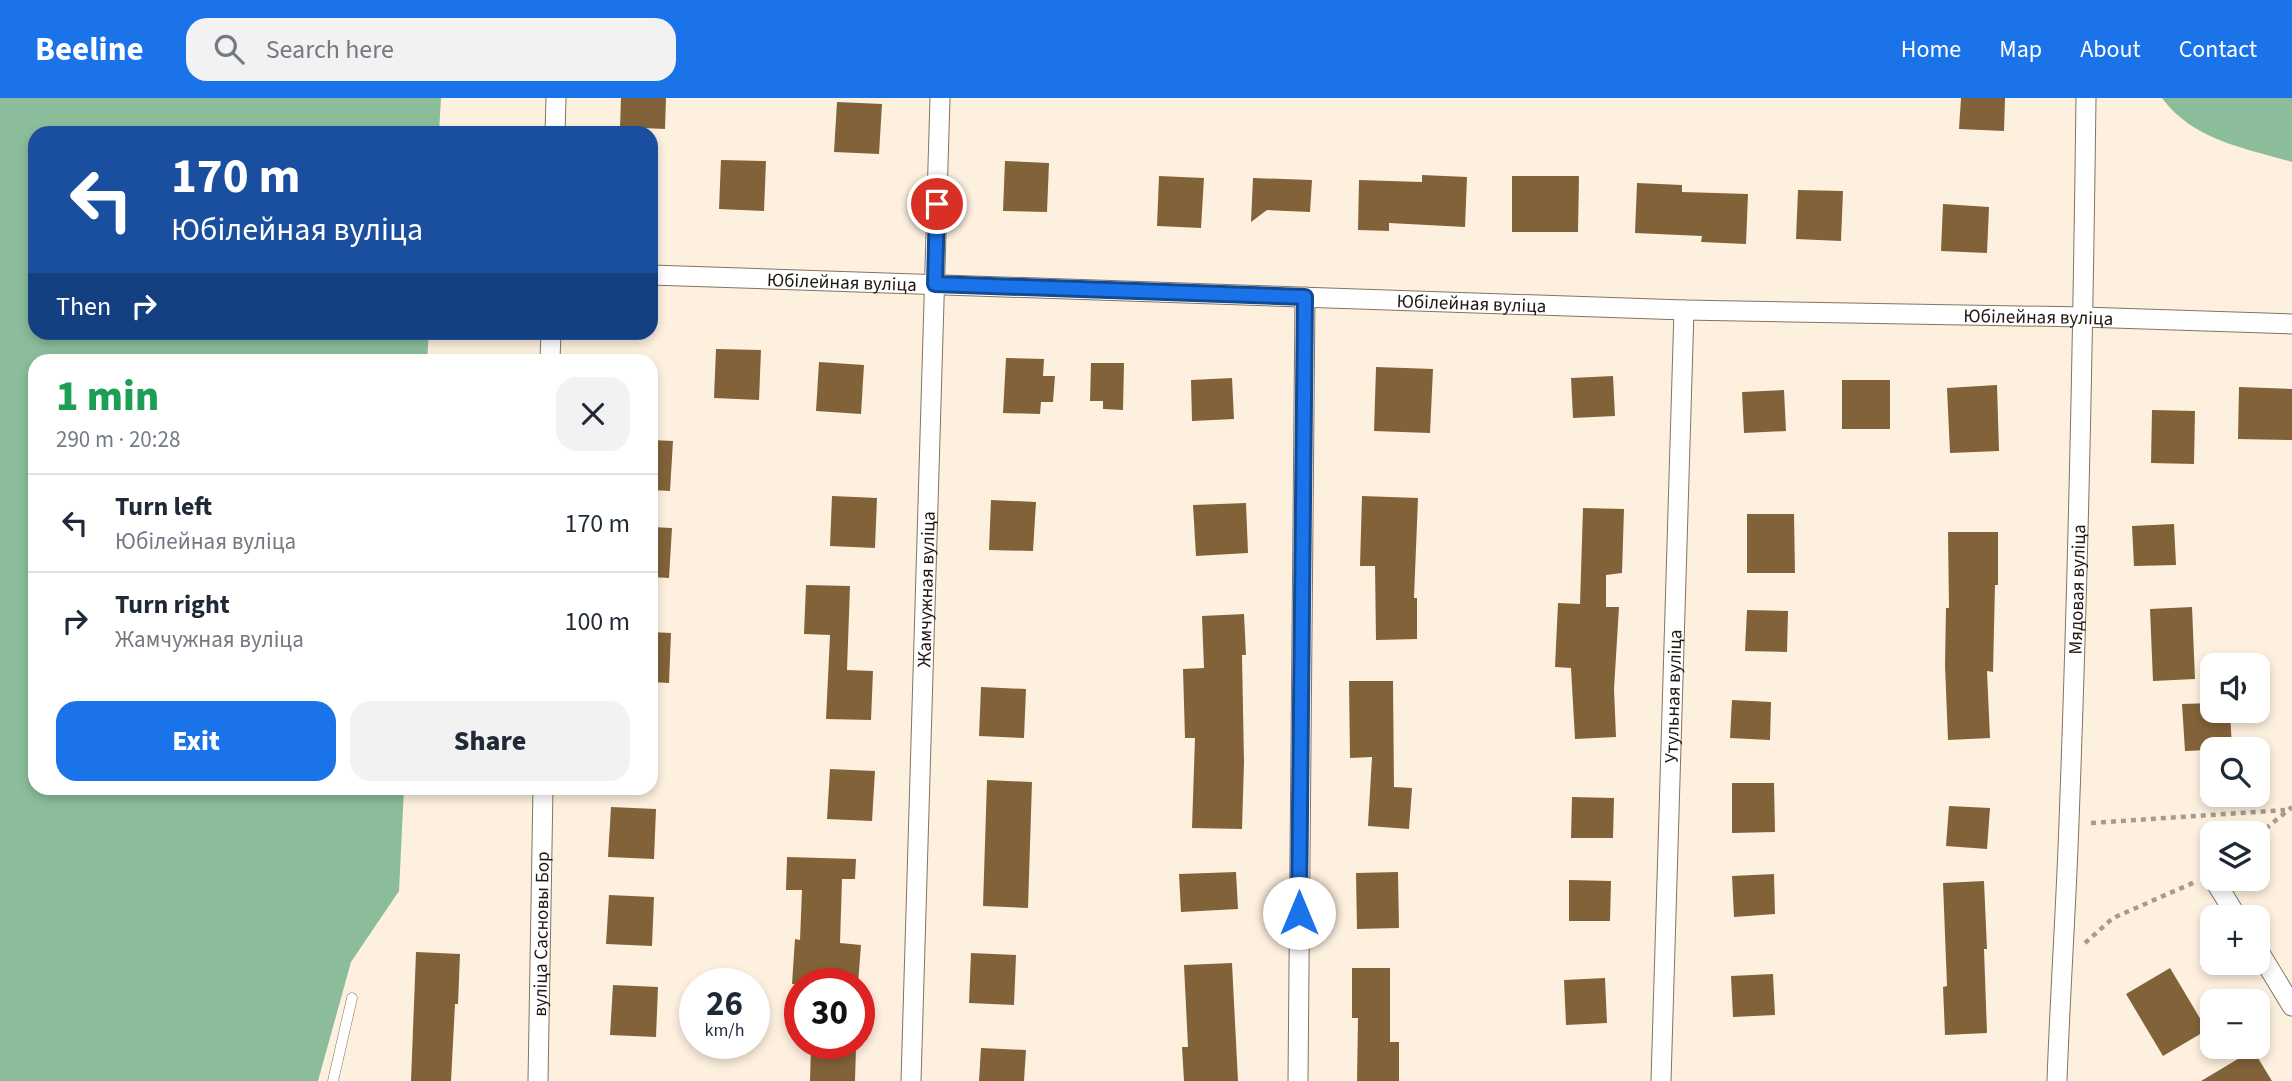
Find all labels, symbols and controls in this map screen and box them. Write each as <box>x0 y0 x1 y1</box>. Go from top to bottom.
search box <box>186 18 676 81</box>
text: Beeline <box>35 26 144 73</box>
icon: search <box>210 30 248 68</box>
text: Search here <box>266 31 394 68</box>
text: Home <box>1901 32 1961 67</box>
text: Map <box>1999 32 2042 67</box>
text: About <box>2080 32 2141 67</box>
text: Contact <box>2179 32 2257 67</box>
text: 170 m <box>171 142 300 212</box>
icon: left <box>56 154 147 245</box>
pin <box>907 174 967 234</box>
icon: arrive <box>918 185 956 223</box>
text: Юбілейная вуліца <box>171 207 423 253</box>
street label: Юбілейная вуліца <box>767 267 917 299</box>
icon: right <box>125 287 163 325</box>
text: Then <box>56 288 111 325</box>
street label: Юбілейная вуліца <box>1396 288 1547 320</box>
street label: Юбілейная вуліца <box>1963 303 2114 333</box>
text: 1 min <box>56 367 159 427</box>
button: close <box>556 377 630 451</box>
text: 290 m · 20:28 <box>56 423 180 456</box>
text: Turn left <box>115 488 212 525</box>
icon: left <box>56 504 94 542</box>
text: 170 m <box>564 505 630 542</box>
street label: Жамчужная вуліца <box>911 511 943 668</box>
street label: Мядовая вуліца <box>2063 524 2093 655</box>
text: Юбілейная вуліца <box>115 525 296 558</box>
text: Turn right <box>115 586 230 623</box>
icon: right <box>56 602 94 640</box>
text: 100 m <box>564 603 630 640</box>
text: Жамчужная вуліца <box>115 623 304 656</box>
street label: Утульная вуліца <box>1658 629 1689 763</box>
map controls <box>2200 653 2270 1059</box>
button: sound <box>2200 653 2270 723</box>
button: Exit <box>56 701 336 781</box>
button: Share <box>350 701 630 781</box>
button: search <box>2200 737 2270 807</box>
button: layers <box>2200 821 2270 891</box>
street label: вуліца Сасновы Бор <box>527 851 557 1017</box>
position arrow <box>1262 876 1336 950</box>
button: + <box>2200 905 2270 975</box>
speed limit sign: 30 <box>784 968 875 1059</box>
text: 26 <box>706 979 743 1029</box>
button: − <box>2200 989 2270 1059</box>
text: km/h <box>705 1018 744 1043</box>

